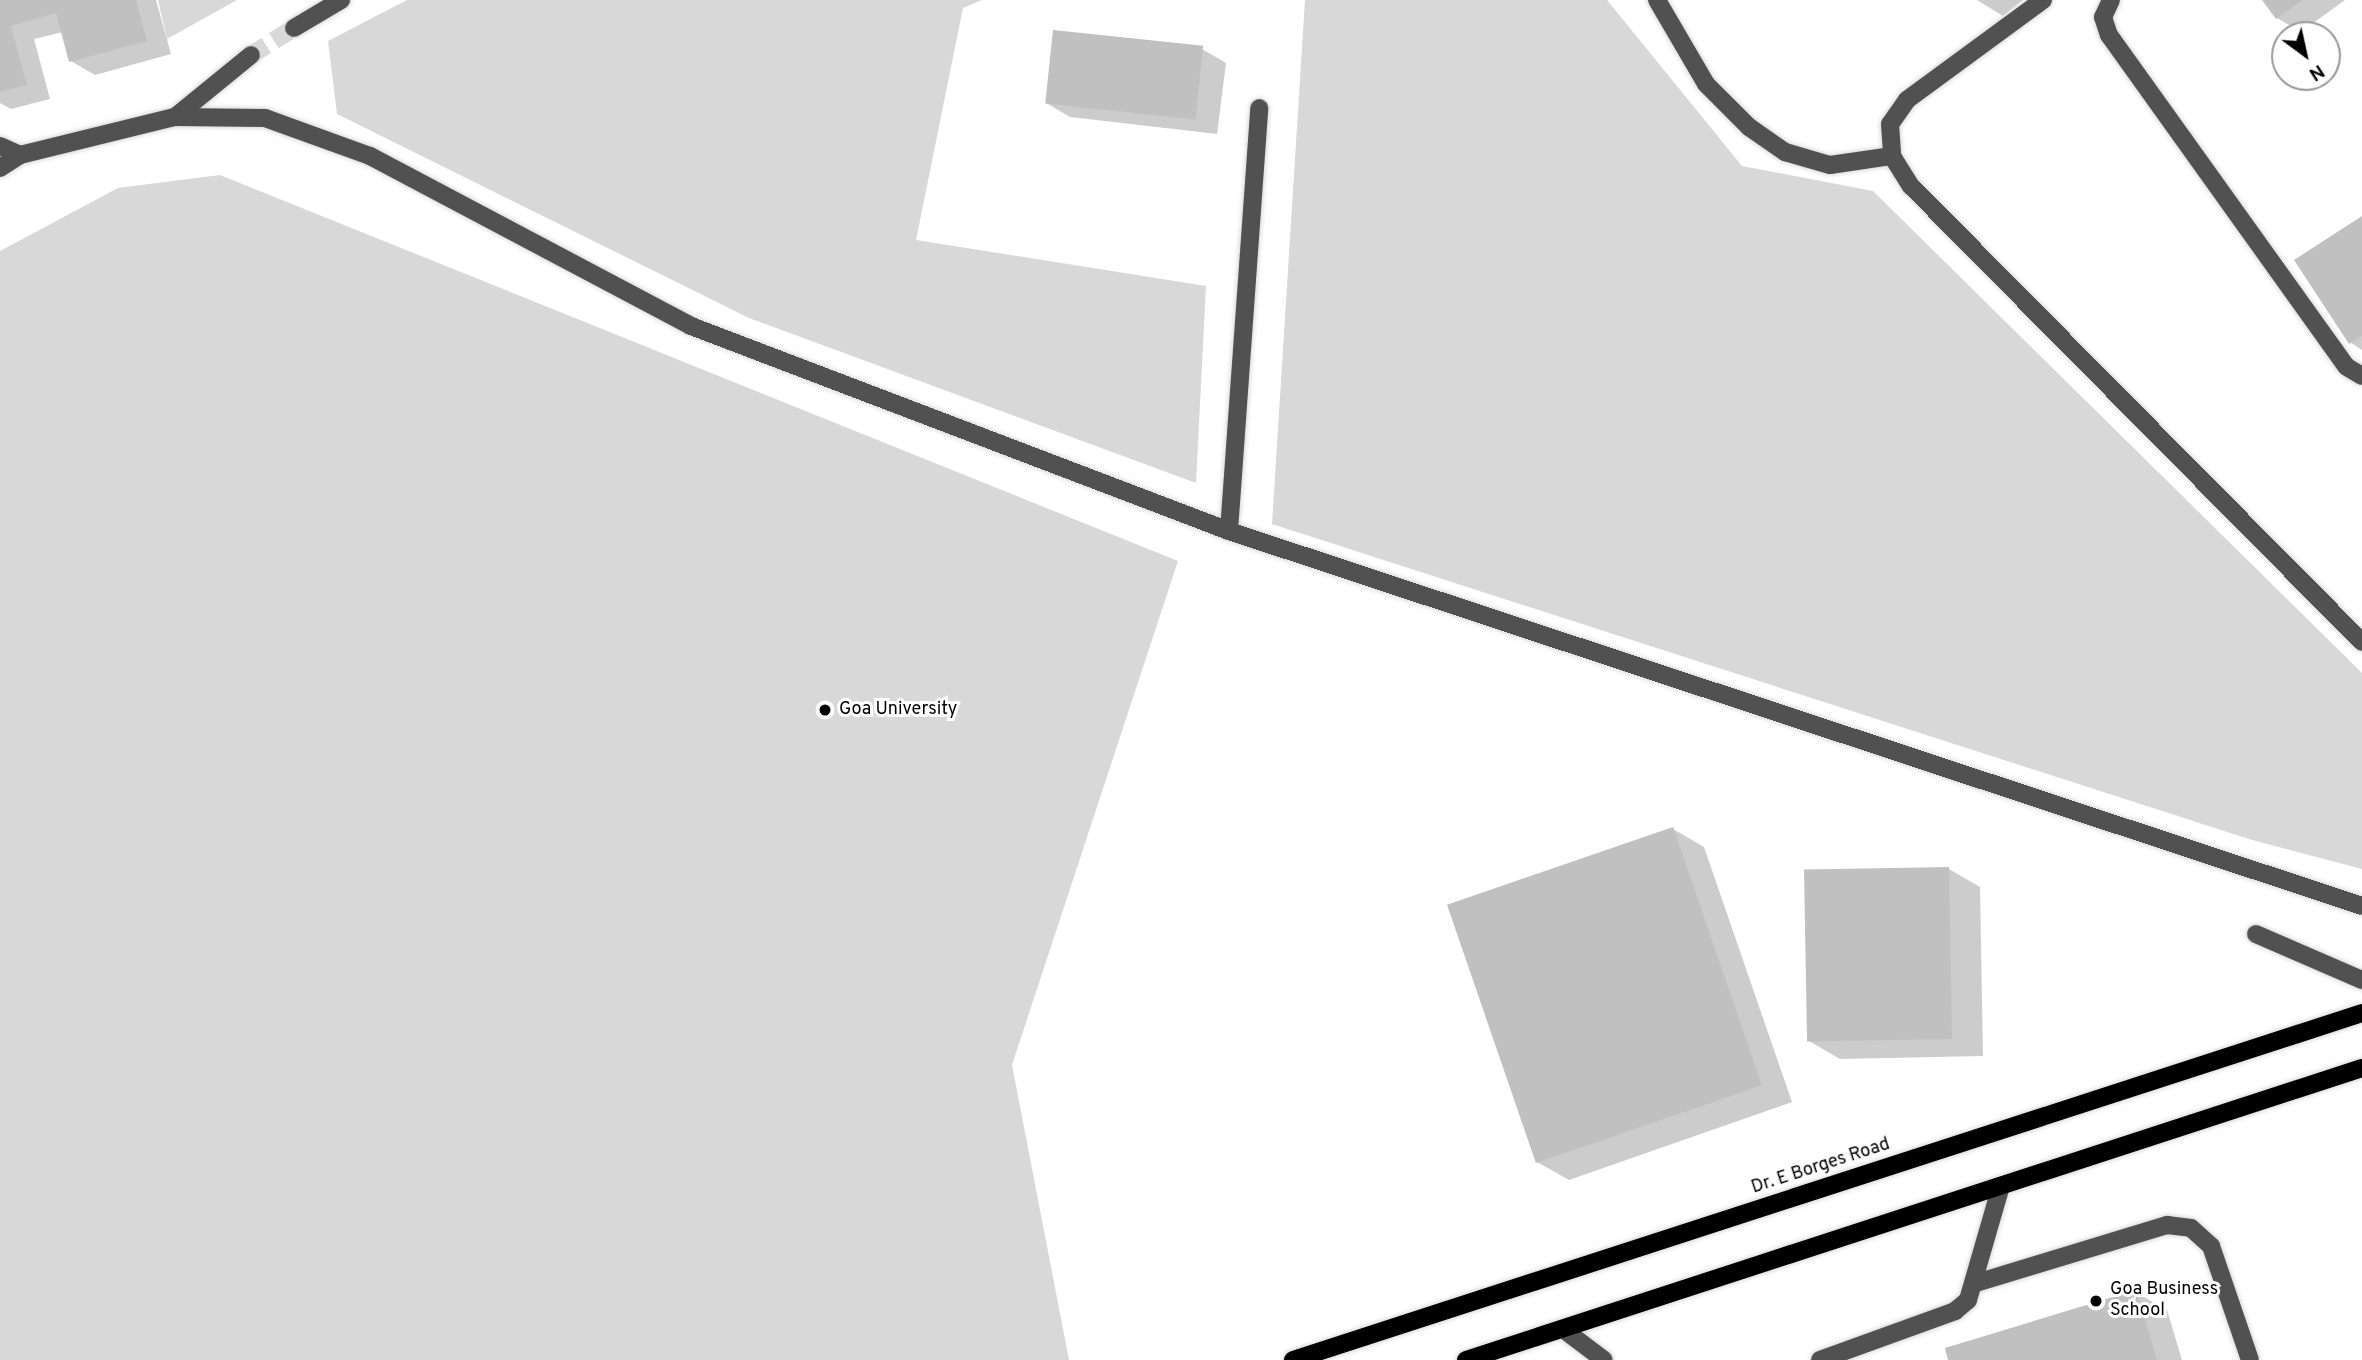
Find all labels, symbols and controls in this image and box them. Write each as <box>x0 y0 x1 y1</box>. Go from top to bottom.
north arrow <box>2271 21 2341 91</box>
text: N <box>2304 58 2329 86</box>
place label: Goa University <box>839 699 957 721</box>
marker: Goa University <box>817 702 833 718</box>
street label: Dr. E Borges Road <box>1749 1134 1893 1200</box>
place label: Goa Business School <box>2110 1280 2218 1322</box>
marker: Goa Business School <box>2088 1293 2104 1309</box>

